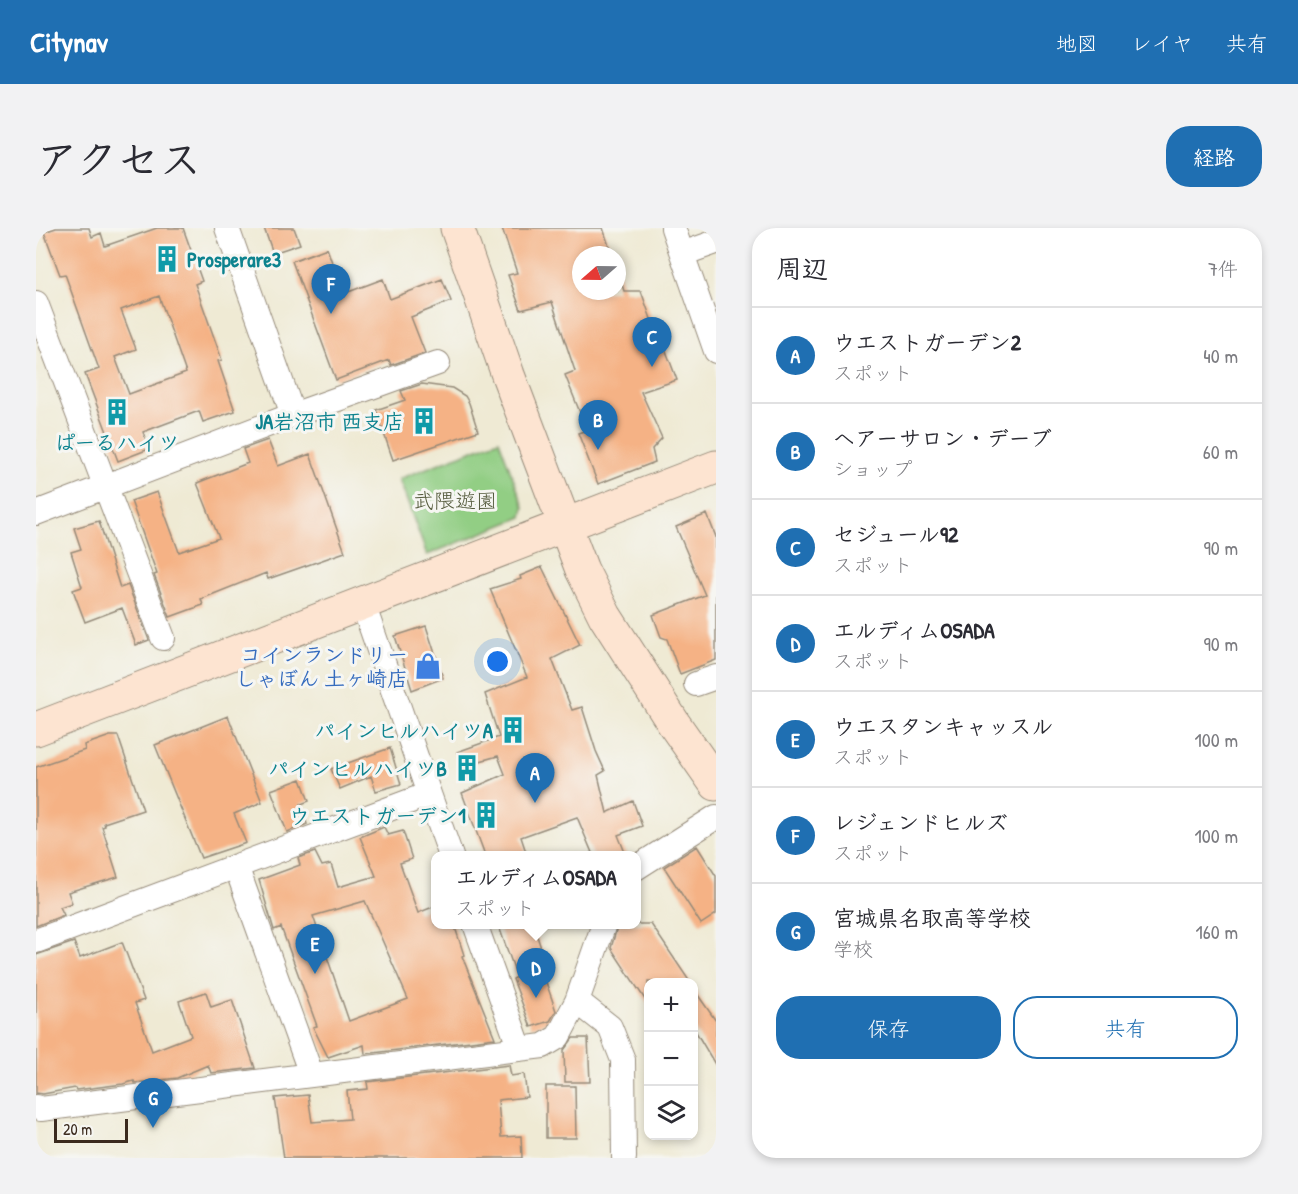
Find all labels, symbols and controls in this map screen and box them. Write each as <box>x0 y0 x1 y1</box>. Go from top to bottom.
text: Citynav <box>30 23 108 61</box>
text: 地図 <box>1056 29 1098 58</box>
text: レイヤ <box>1131 29 1193 58</box>
text: 共有 <box>1226 29 1268 58</box>
button: 経路 <box>1166 126 1262 187</box>
text: アクセス <box>36 130 201 187</box>
building icon: Prosperare3 <box>152 244 182 274</box>
place label: Prosperare3 <box>187 245 282 275</box>
north arrow <box>572 246 626 300</box>
text: 周辺 <box>776 251 828 286</box>
text: 7件 <box>1208 255 1238 282</box>
pin: F <box>312 264 350 314</box>
pin: C <box>632 318 672 367</box>
text: ウエストガーデン2 <box>833 327 1021 357</box>
text: A <box>791 342 800 369</box>
text: 40 m <box>1203 342 1238 369</box>
text: スポット <box>833 359 913 386</box>
building icon: ぱーるハイツ <box>102 397 132 427</box>
pin: B <box>578 400 618 450</box>
building icon: JA岩沼市 西支店 <box>409 406 439 436</box>
place label: JA岩沼市 西支店 <box>255 407 404 436</box>
text: ヘアーサロン・デーブ <box>833 423 1052 453</box>
place label: ぱーるハイツ <box>55 428 179 457</box>
text: B <box>790 438 801 465</box>
text: 60 m <box>1203 438 1238 465</box>
text: ショップ <box>833 455 912 482</box>
park label: 武隈遊園 <box>413 486 497 515</box>
text: セジュール92 <box>833 519 958 549</box>
text: C <box>790 534 801 561</box>
text: 90 m <box>1204 534 1238 561</box>
text: スポット <box>833 551 913 578</box>
text: エルディムOSADA <box>833 615 995 645</box>
text: D <box>791 630 800 657</box>
text: 90 m <box>1204 630 1238 657</box>
place label: コインランドリー しゃぼん 土ヶ崎店 <box>235 640 408 693</box>
your location <box>483 647 512 676</box>
text: スポット <box>833 647 913 674</box>
shop icon: コインランドリー しゃぼん 土ヶ崎店 <box>413 651 443 681</box>
text: ウエスタンキャッスル <box>833 711 1053 741</box>
building icon: パインヒルハイツA <box>498 715 528 745</box>
place label: パインヒルハイツA <box>314 716 494 745</box>
text: E <box>791 726 800 753</box>
text: 100 m <box>1195 726 1238 753</box>
text: スポット <box>833 743 913 770</box>
building icon: パインヒルハイツB <box>452 753 482 783</box>
place label: パインヒルハイツB <box>268 754 447 783</box>
pin: A <box>516 754 554 803</box>
building icon: ウエストガーデン1 <box>471 800 501 830</box>
place label: ウエストガーデン1 <box>289 801 466 830</box>
text: レジェンドヒルズ <box>833 807 1008 837</box>
text: F <box>792 822 799 849</box>
text: 100 m <box>1195 822 1238 849</box>
text: スポット <box>833 839 913 866</box>
popup <box>431 851 641 929</box>
text: エルディムOSADA <box>455 862 617 892</box>
text: スポット <box>455 894 535 921</box>
text: 宮城県名取高等学校 <box>833 903 1031 933</box>
text: G <box>791 918 800 945</box>
text: 160 m <box>1196 918 1238 945</box>
pin: E <box>296 924 334 974</box>
text: 学校 <box>833 935 873 962</box>
pin: D <box>516 948 556 998</box>
map controls <box>644 978 698 1140</box>
button: + <box>644 978 698 1032</box>
button: 保存 <box>776 996 1001 1059</box>
button: 共有 <box>1013 996 1238 1059</box>
button: − <box>644 1032 698 1086</box>
pin: G <box>134 1078 172 1128</box>
button: layers <box>644 1086 698 1140</box>
scale bar <box>54 1116 128 1144</box>
text: 20 m <box>63 1118 92 1140</box>

